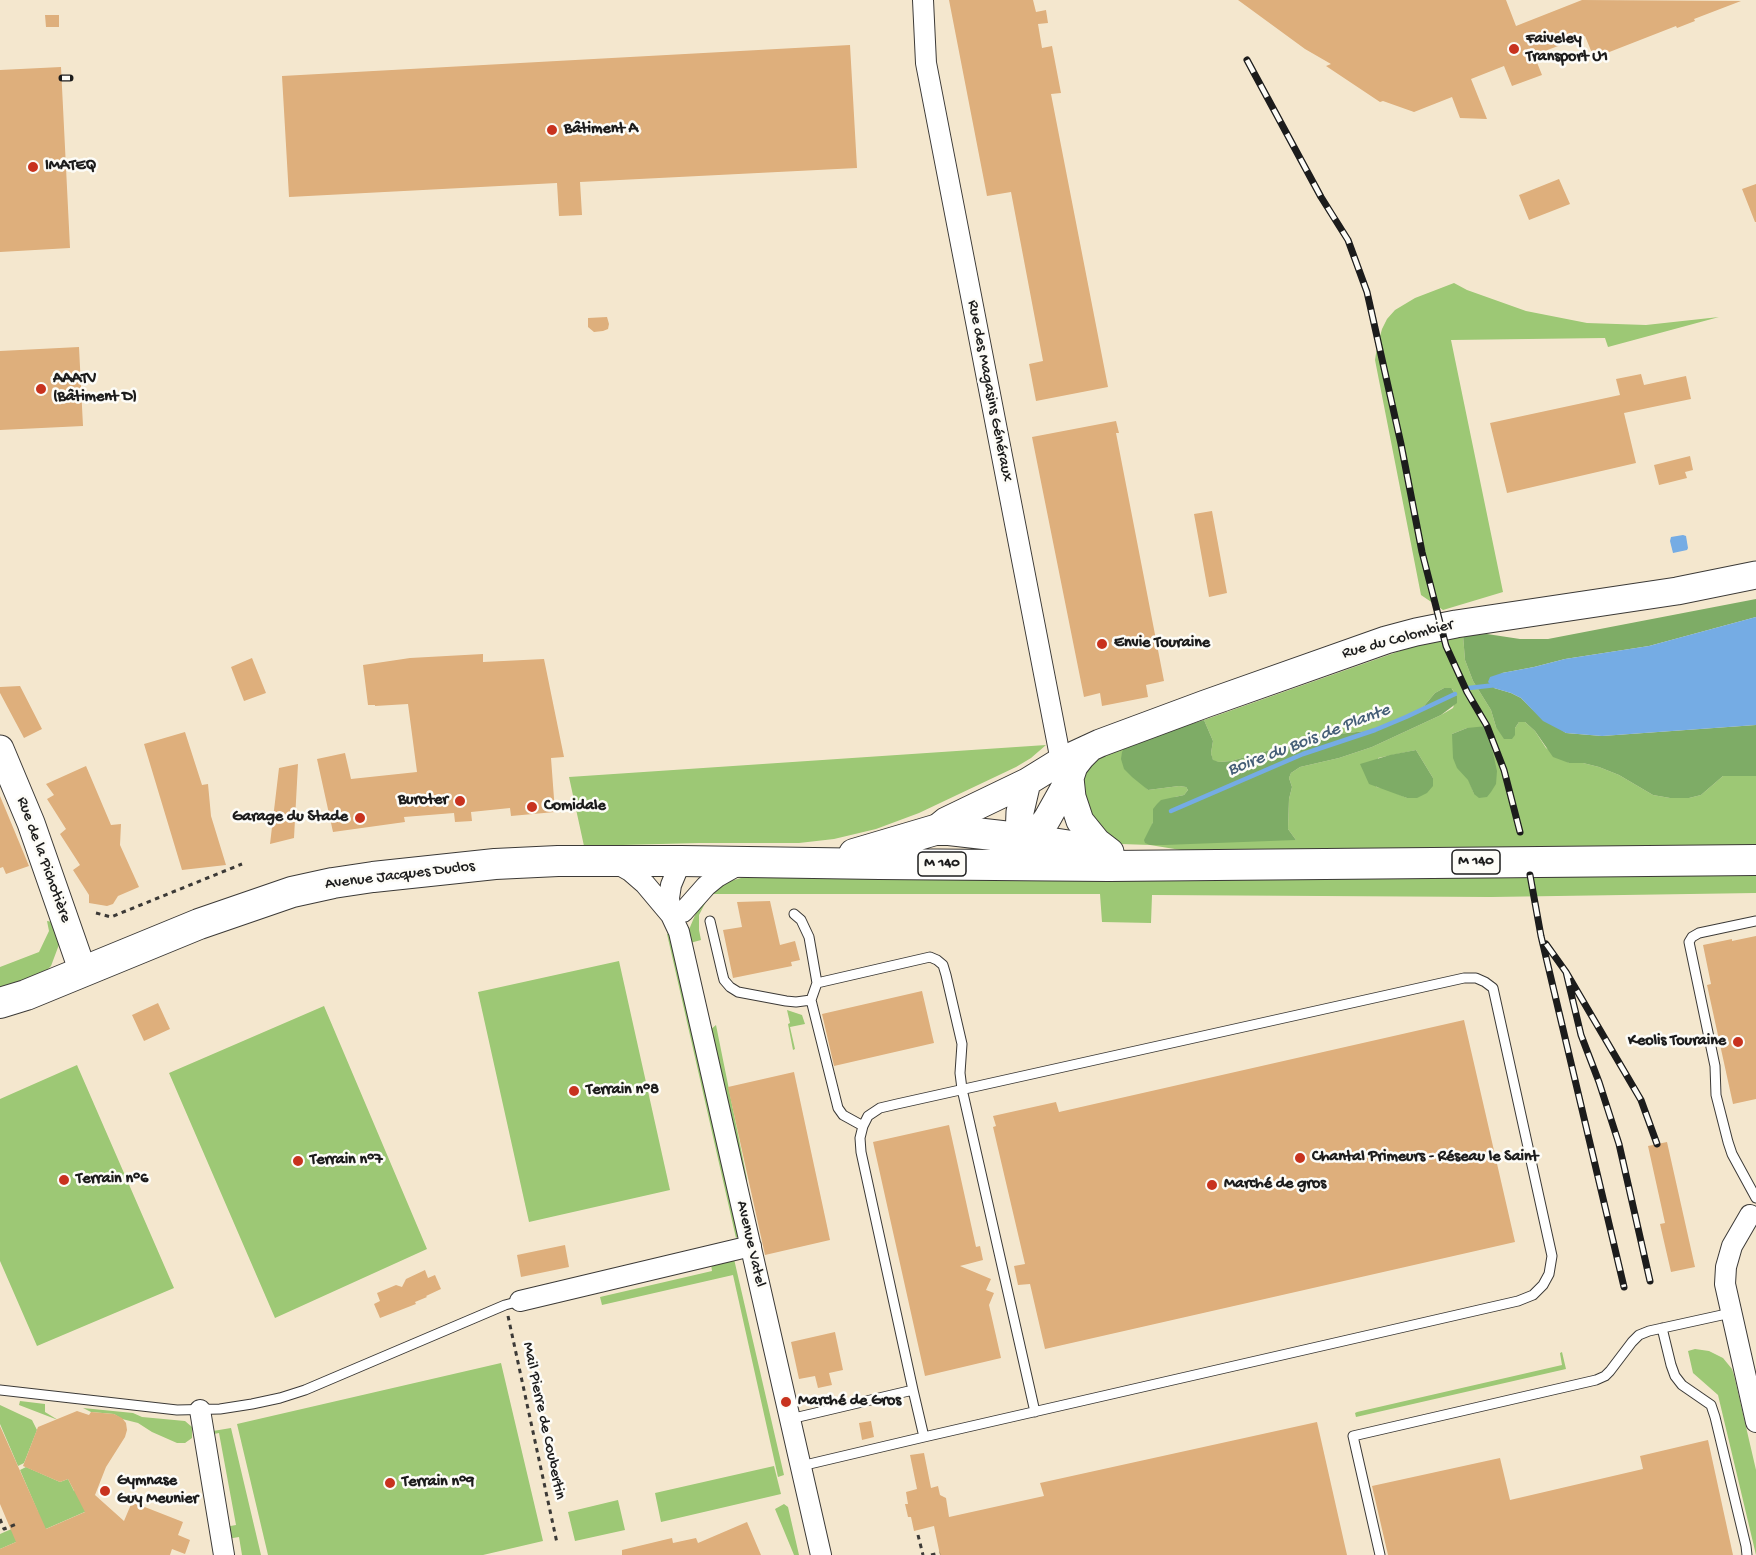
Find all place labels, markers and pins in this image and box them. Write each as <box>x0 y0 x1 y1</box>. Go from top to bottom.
place label: Faiveley Transport U1 <box>1526 30 1608 68</box>
marker: Faiveley Transport U1 <box>1507 42 1521 56</box>
place label: Bâtiment A <box>564 120 638 140</box>
marker: Bâtiment A <box>545 123 559 137</box>
place label: IMATEQ <box>45 157 96 177</box>
marker: IMATEQ <box>26 160 40 174</box>
place label: AAATV (Bâtiment D) <box>53 370 137 408</box>
marker: AAATV (Bâtiment D) <box>34 382 48 396</box>
place label: Envie Touraine <box>1114 634 1210 654</box>
marker: Envie Touraine <box>1095 637 1109 651</box>
place label: Buroter <box>398 791 448 811</box>
marker: Buroter <box>453 794 467 808</box>
place label: Comidale <box>544 797 606 817</box>
marker: Comidale <box>525 800 539 814</box>
place label: Garage du Stade <box>232 808 348 828</box>
marker: Garage du Stade <box>353 811 367 825</box>
place label: Keolis Touraine <box>1628 1032 1726 1052</box>
marker: Keolis Touraine <box>1731 1035 1745 1049</box>
place label: Terrain n°8 <box>586 1081 659 1101</box>
marker: Terrain n°8 <box>567 1084 581 1098</box>
place label: Chantal Primeurs - Réseau le Saint <box>1312 1148 1538 1168</box>
place label: Terrain n°7 <box>310 1151 383 1171</box>
marker: Chantal Primeurs - Réseau le Saint <box>1293 1151 1307 1165</box>
marker: Terrain n°7 <box>291 1154 305 1168</box>
place label: Terrain n°6 <box>76 1170 148 1190</box>
marker: Terrain n°6 <box>57 1173 71 1187</box>
place label: Marché de gros <box>1224 1175 1326 1195</box>
marker: Marché de gros <box>1205 1178 1219 1192</box>
place label: Marché de Gros <box>798 1392 901 1412</box>
marker: Marché de Gros <box>779 1395 793 1409</box>
place label: Gymnase Guy Meunier <box>117 1472 198 1510</box>
place label: Terrain n°9 <box>402 1473 474 1493</box>
marker: Terrain n°9 <box>383 1476 397 1490</box>
marker: Gymnase Guy Meunier <box>98 1484 112 1498</box>

